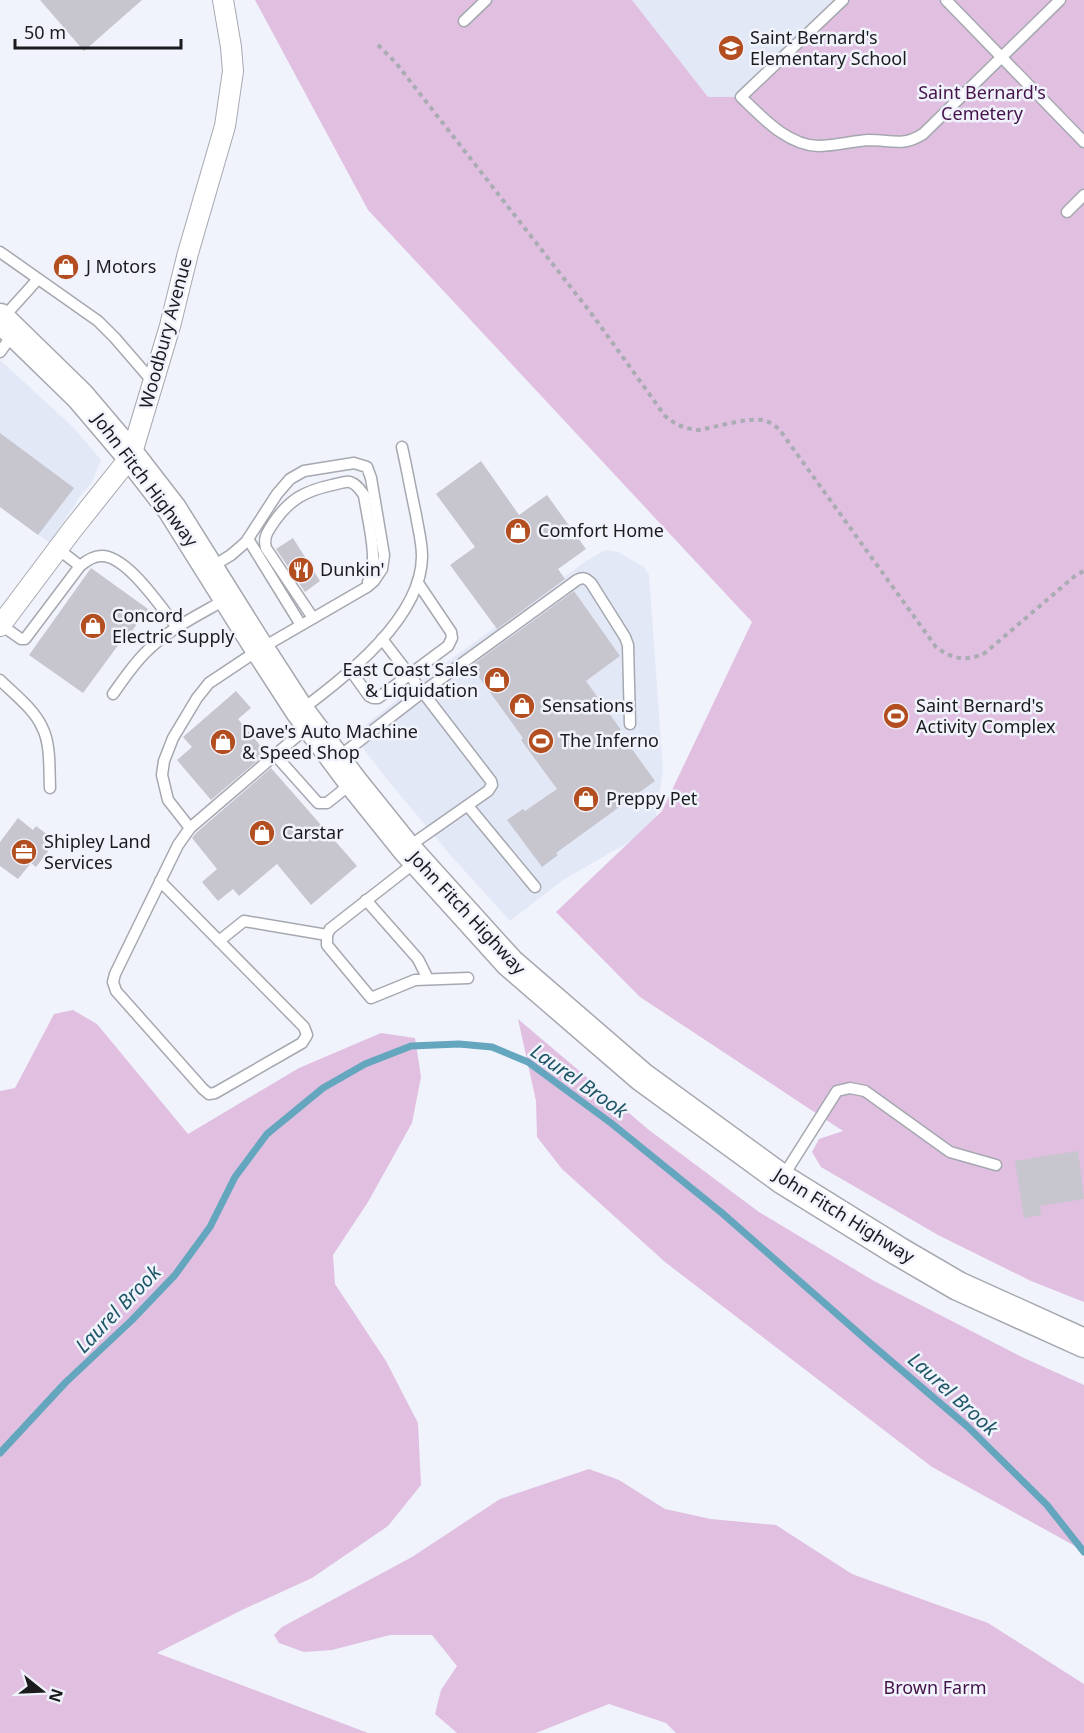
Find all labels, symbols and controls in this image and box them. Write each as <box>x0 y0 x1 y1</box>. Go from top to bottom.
scale bar <box>15 12 182 50</box>
text: 50 m <box>24 20 66 44</box>
place label: Saint Bernard's Elementary School <box>750 25 907 70</box>
school or university icon: Saint Bernard's Elementary School <box>716 33 746 63</box>
park label: Saint Bernard's Cemetery <box>918 80 1046 125</box>
shop icon: J Motors <box>51 252 81 282</box>
place label: J Motors <box>84 254 156 278</box>
street label: Woodbury Avenue <box>133 254 197 411</box>
street label: John Fitch Highway <box>86 406 204 552</box>
shop icon: Comfort Home <box>503 516 533 546</box>
place label: Comfort Home <box>538 518 664 542</box>
restaurant icon: Dunkin' <box>286 555 316 585</box>
place label: Dunkin' <box>320 557 385 581</box>
place label: Concord Electric Supply <box>112 603 235 648</box>
shop icon: Concord Electric Supply <box>78 611 108 641</box>
place label: East Coast Sales & Liquidation <box>343 657 478 702</box>
shop icon: East Coast Sales & Liquidation <box>482 665 512 695</box>
shop icon: Sensations <box>507 691 537 721</box>
place label: Sensations <box>542 693 634 717</box>
place label: Saint Bernard's Activity Complex <box>916 693 1056 738</box>
sports icon: Saint Bernard's Activity Complex <box>881 701 911 731</box>
place label: Dave's Auto Machine & Speed Shop <box>242 719 418 764</box>
sports icon: The Inferno <box>526 726 556 756</box>
shop icon: Dave's Auto Machine & Speed Shop <box>208 727 238 757</box>
place label: The Inferno <box>560 728 659 752</box>
shop icon: Preppy Pet <box>571 784 601 814</box>
place label: Preppy Pet <box>606 786 698 810</box>
shop icon: Carstar <box>247 818 277 848</box>
place label: Carstar <box>282 820 344 844</box>
place label: Shipley Land Services <box>44 829 151 874</box>
office icon: Shipley Land Services <box>9 837 39 867</box>
street label: John Fitch Highway <box>403 844 532 980</box>
water label: Laurel Brook <box>526 1037 634 1125</box>
street label: John Fitch Highway <box>768 1161 920 1268</box>
water label: Laurel Brook <box>69 1258 167 1358</box>
water label: Laurel Brook <box>903 1346 1005 1442</box>
north arrow <box>12 1661 72 1721</box>
park label: Brown Farm <box>884 1675 986 1699</box>
text: N <box>44 1686 69 1705</box>

